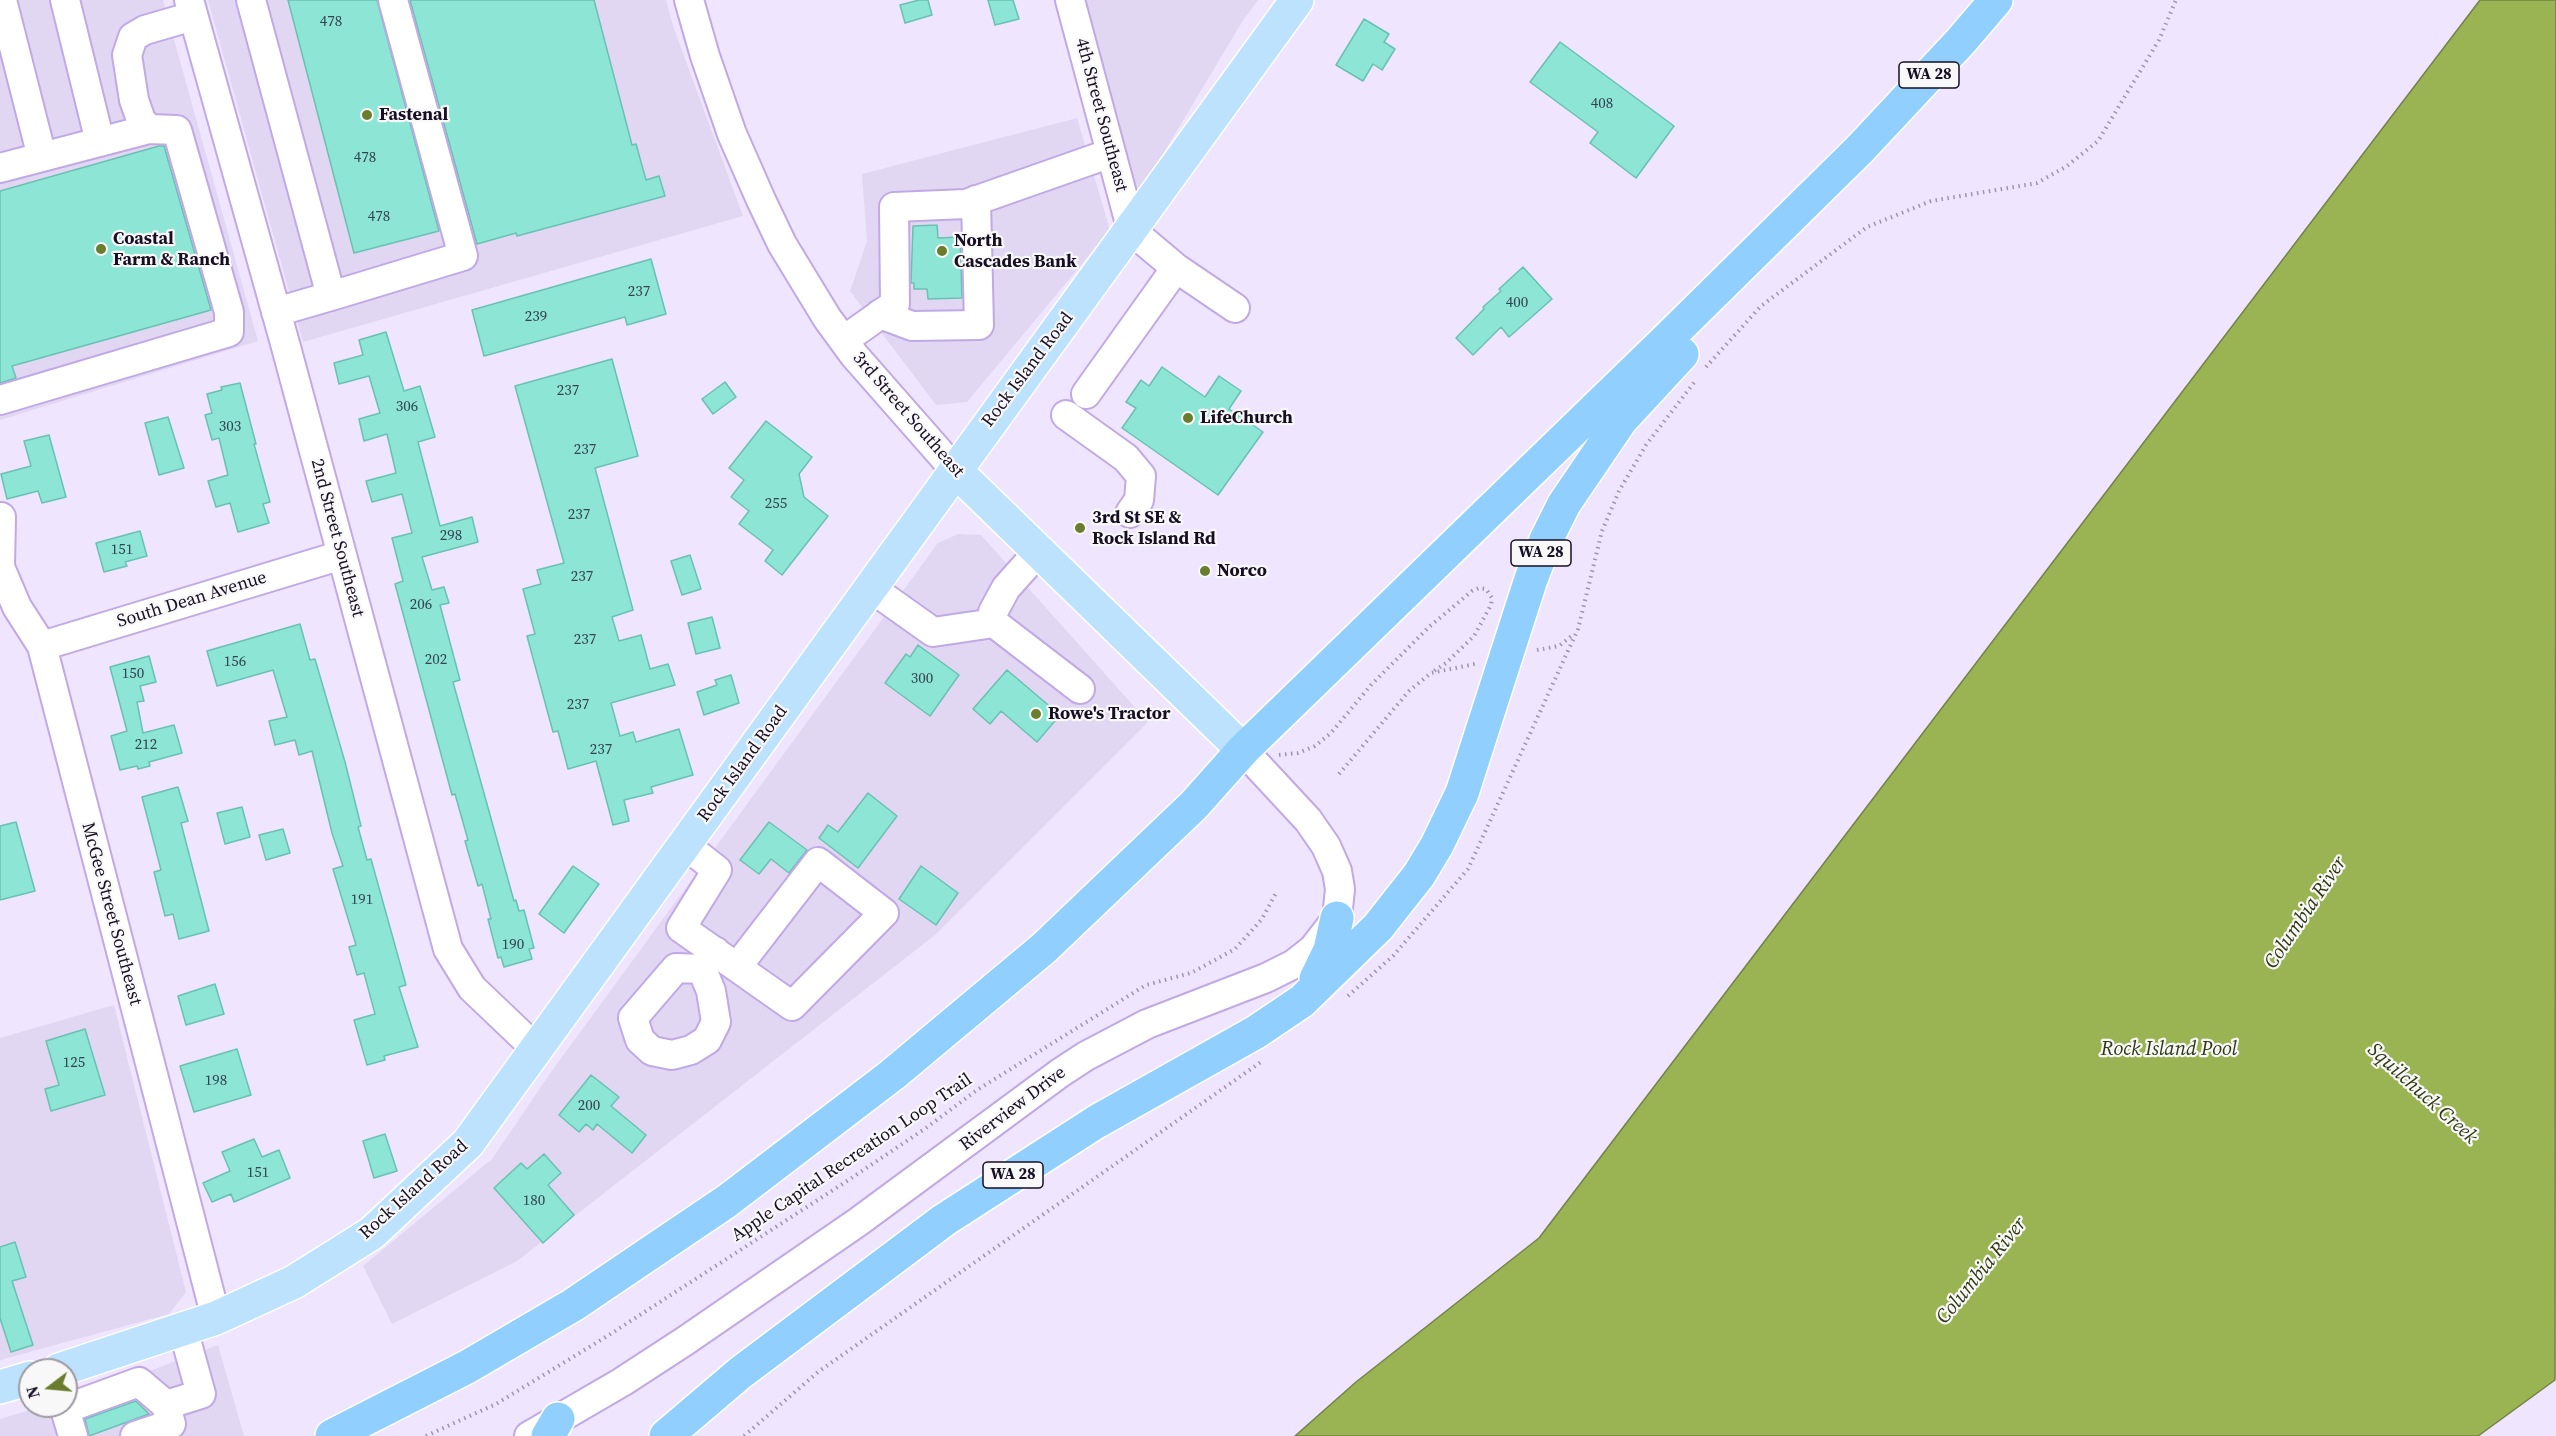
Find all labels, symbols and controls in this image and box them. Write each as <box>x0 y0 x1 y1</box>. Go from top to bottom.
house number: 478 <box>320 13 342 31</box>
street label: 4th Street Southeast <box>1070 36 1132 194</box>
road number: WA 28 <box>1899 62 1959 88</box>
house number: 408 <box>1591 95 1613 113</box>
place label: Fastenal <box>379 104 448 126</box>
marker: Fastenal <box>360 108 374 122</box>
house number: 478 <box>354 149 376 167</box>
house number: 478 <box>368 208 390 226</box>
place label: Coastal Farm & Ranch <box>113 228 230 270</box>
place label: North Cascades Bank <box>954 230 1077 272</box>
marker: Coastal Farm & Ranch <box>94 242 108 256</box>
marker: North Cascades Bank <box>935 244 949 258</box>
house number: 237 <box>628 283 650 301</box>
house number: 400 <box>1506 294 1528 312</box>
house number: 239 <box>525 308 547 326</box>
street label: Rock Island Road <box>978 308 1078 432</box>
street label: 3rd Street Southeast <box>848 348 968 482</box>
house number: 237 <box>557 382 579 400</box>
house number: 306 <box>396 398 418 416</box>
place label: LifeChurch <box>1200 407 1293 429</box>
marker: LifeChurch <box>1181 411 1195 425</box>
house number: 303 <box>219 418 241 436</box>
house number: 237 <box>574 441 596 459</box>
street label: 2nd Street Southeast <box>305 457 369 619</box>
house number: 255 <box>765 495 787 513</box>
house number: 237 <box>568 506 590 524</box>
place label: 3rd St SE & Rock Island Rd <box>1092 507 1216 550</box>
marker: 3rd St SE & Rock Island Rd <box>1073 521 1087 535</box>
house number: 298 <box>440 527 462 545</box>
road number: WA 28 <box>1511 540 1571 566</box>
house number: 151 <box>111 541 133 559</box>
place label: Norco <box>1217 560 1267 582</box>
marker: Norco <box>1198 564 1212 578</box>
street label: South Dean Avenue <box>115 567 269 633</box>
house number: 237 <box>571 568 593 586</box>
house number: 206 <box>410 596 432 614</box>
house number: 237 <box>574 631 596 649</box>
house number: 202 <box>425 651 447 669</box>
house number: 156 <box>224 653 246 671</box>
house number: 150 <box>122 665 144 683</box>
house number: 300 <box>911 670 933 688</box>
house number: 237 <box>567 696 589 714</box>
street label: Rock Island Road <box>694 702 792 826</box>
place label: Rowe's Tractor <box>1048 703 1170 725</box>
marker: Rowe's Tractor <box>1029 707 1043 721</box>
house number: 212 <box>135 736 157 754</box>
house number: 237 <box>590 741 612 759</box>
street label: McGee Street Southeast <box>76 820 146 1008</box>
water label: Columbia River <box>2260 852 2352 974</box>
house number: 191 <box>351 891 373 909</box>
house number: 190 <box>502 936 524 954</box>
water label: Rock Island Pool <box>2101 1038 2237 1062</box>
water label: Squilchuck Creek <box>2362 1038 2482 1150</box>
house number: 125 <box>63 1054 85 1072</box>
street label: Riverview Drive <box>956 1062 1070 1156</box>
street label: Apple Capital Recreation Loop Trail <box>728 1069 976 1247</box>
house number: 198 <box>205 1072 227 1090</box>
house number: 200 <box>578 1097 600 1115</box>
street label: Rock Island Road <box>355 1136 473 1244</box>
road number: WA 28 <box>983 1162 1043 1188</box>
house number: 151 <box>247 1164 269 1182</box>
house number: 180 <box>523 1192 545 1210</box>
water label: Columbia River <box>1932 1213 2032 1329</box>
north arrow <box>18 1358 78 1418</box>
text: N <box>20 1384 45 1401</box>

